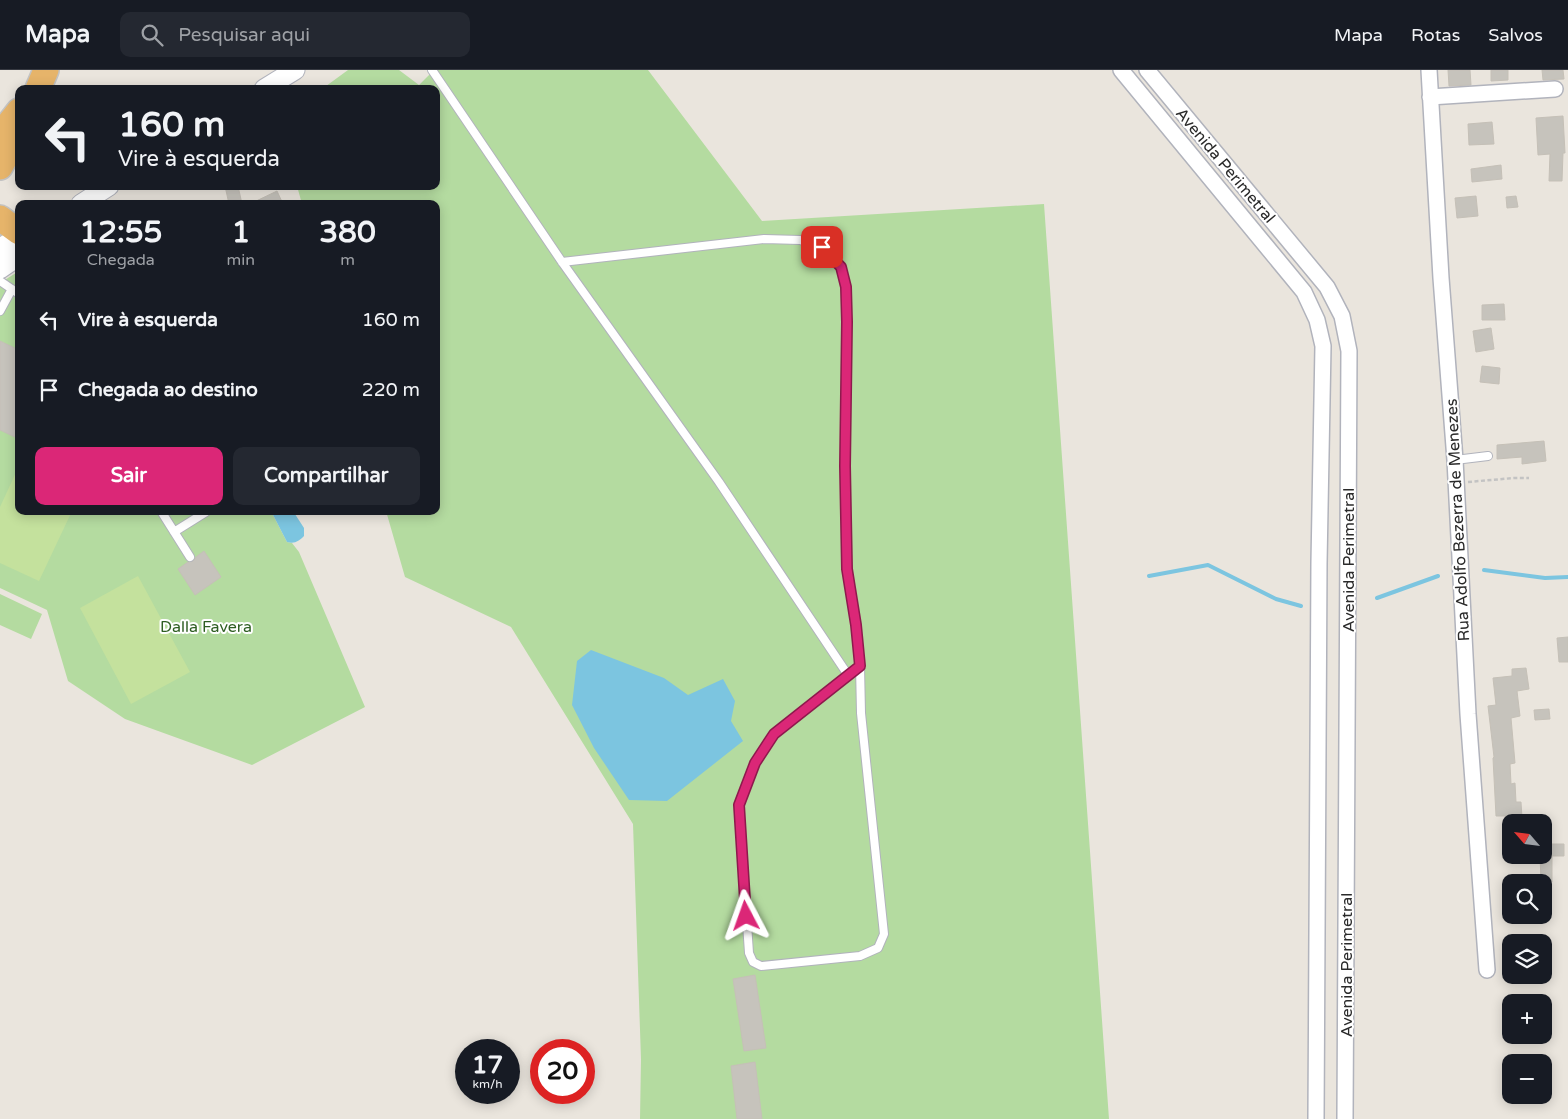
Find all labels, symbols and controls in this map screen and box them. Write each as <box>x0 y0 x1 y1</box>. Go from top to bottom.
search box <box>120 12 470 57</box>
text: Mapa <box>25 20 90 49</box>
icon: search <box>138 21 166 49</box>
text: Pesquisar aqui <box>178 24 310 46</box>
text: Mapa <box>1334 24 1383 46</box>
text: Rotas <box>1411 24 1460 46</box>
text: Salvos <box>1488 24 1543 46</box>
text: 160 m <box>118 104 225 146</box>
street label: Avenida Perimetral <box>1171 104 1279 227</box>
icon: left <box>35 105 100 170</box>
text: Vire à esquerda <box>118 146 280 172</box>
text: 12:55 <box>79 214 162 251</box>
text: 1 <box>231 214 250 251</box>
text: 380 <box>319 214 376 251</box>
pin <box>801 226 843 268</box>
icon: arrive <box>808 233 836 261</box>
text: Chegada <box>87 250 155 270</box>
text: min <box>227 250 255 270</box>
text: m <box>340 250 355 270</box>
icon: left <box>35 306 63 334</box>
text: Vire à esquerda <box>78 309 218 331</box>
text: 160 m <box>362 309 420 331</box>
icon: arrive <box>35 376 63 404</box>
text: Chegada ao destino <box>78 379 258 401</box>
text: 220 m <box>362 379 420 401</box>
street label: Rua Adolfo Bezerra de Menezes <box>1442 398 1474 642</box>
button: Sair <box>35 447 223 505</box>
button: Compartilhar <box>233 447 420 505</box>
street label: Avenida Perimetral <box>1339 488 1359 632</box>
park label: Dalla Favera <box>160 617 252 637</box>
north arrow <box>1502 814 1552 864</box>
map controls <box>1502 814 1552 1104</box>
button: search <box>1502 874 1552 924</box>
position arrow <box>719 889 771 941</box>
street label: Avenida Perimetral <box>1337 893 1357 1037</box>
button: layers <box>1502 934 1552 984</box>
button: + <box>1502 994 1552 1044</box>
speed limit sign: 20 <box>530 1039 595 1104</box>
text: 17 <box>472 1050 503 1080</box>
button: − <box>1502 1054 1552 1104</box>
text: km/h <box>472 1077 503 1091</box>

